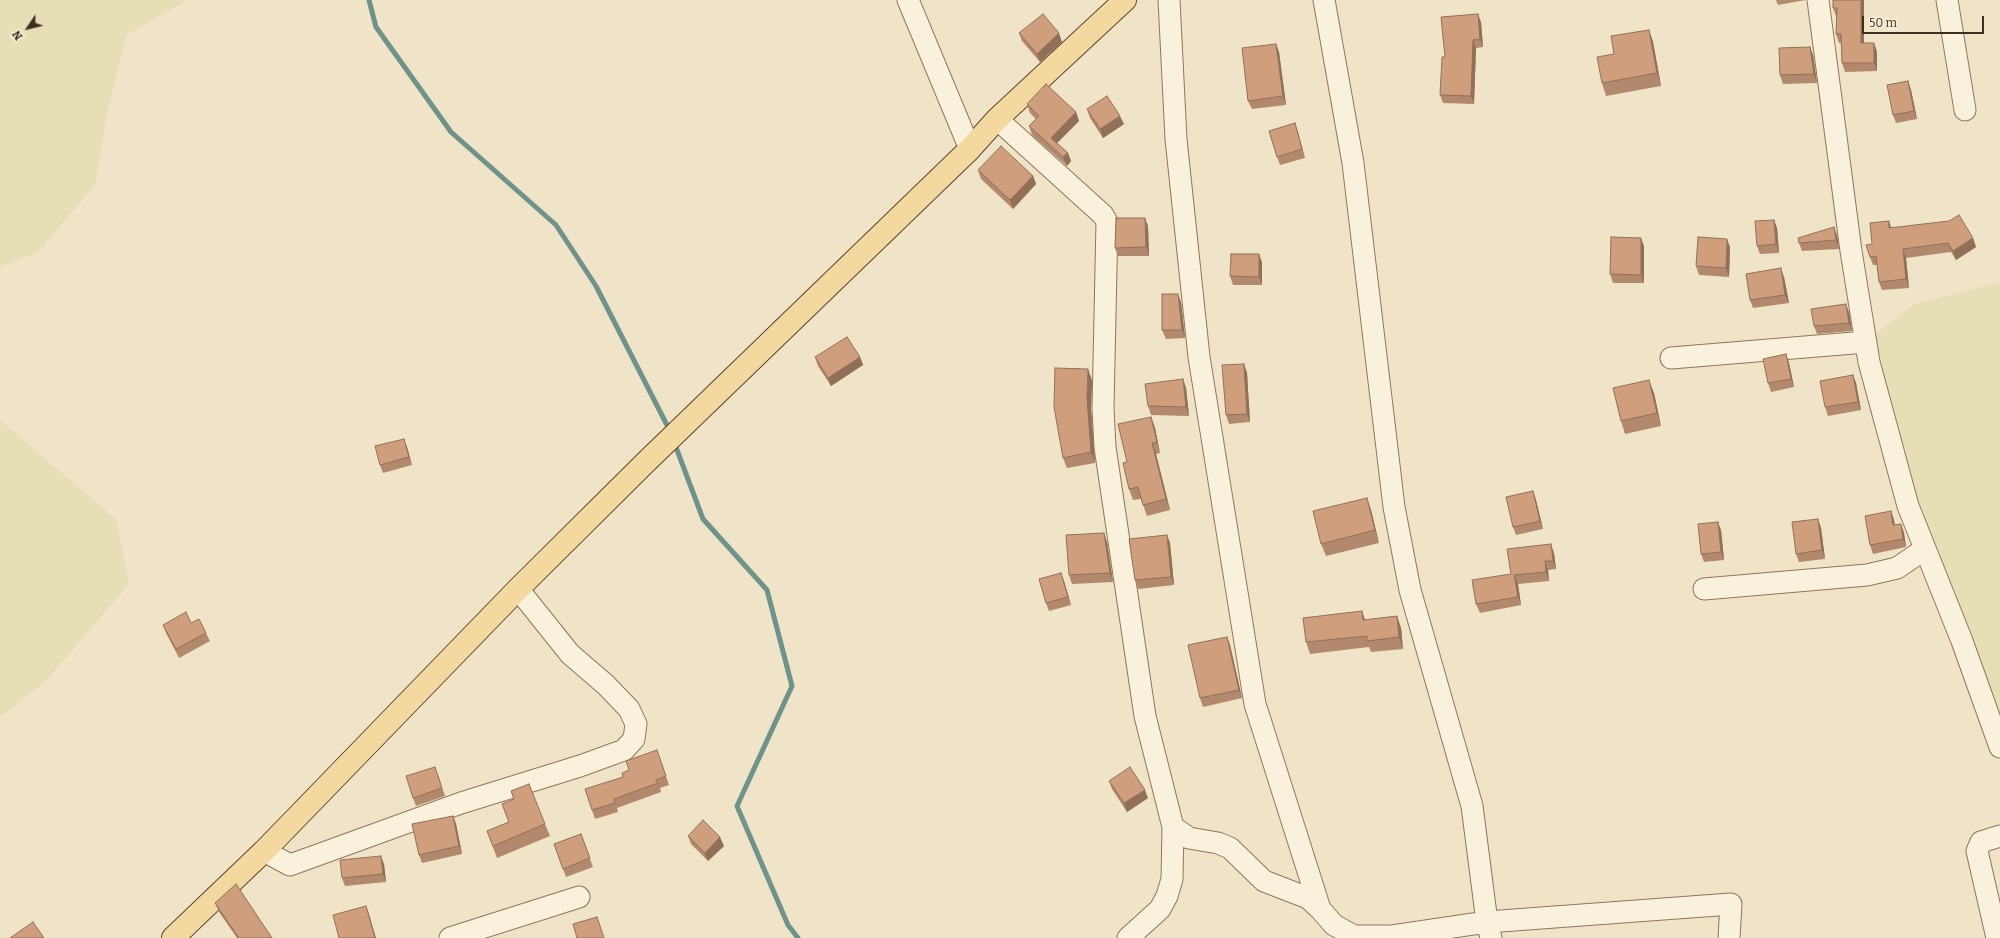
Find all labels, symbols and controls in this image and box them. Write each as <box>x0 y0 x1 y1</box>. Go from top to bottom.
north arrow <box>8 8 48 48</box>
scale bar <box>1864 8 1986 34</box>
text: 50 m <box>1869 16 1897 30</box>
text: N <box>10 28 26 42</box>

